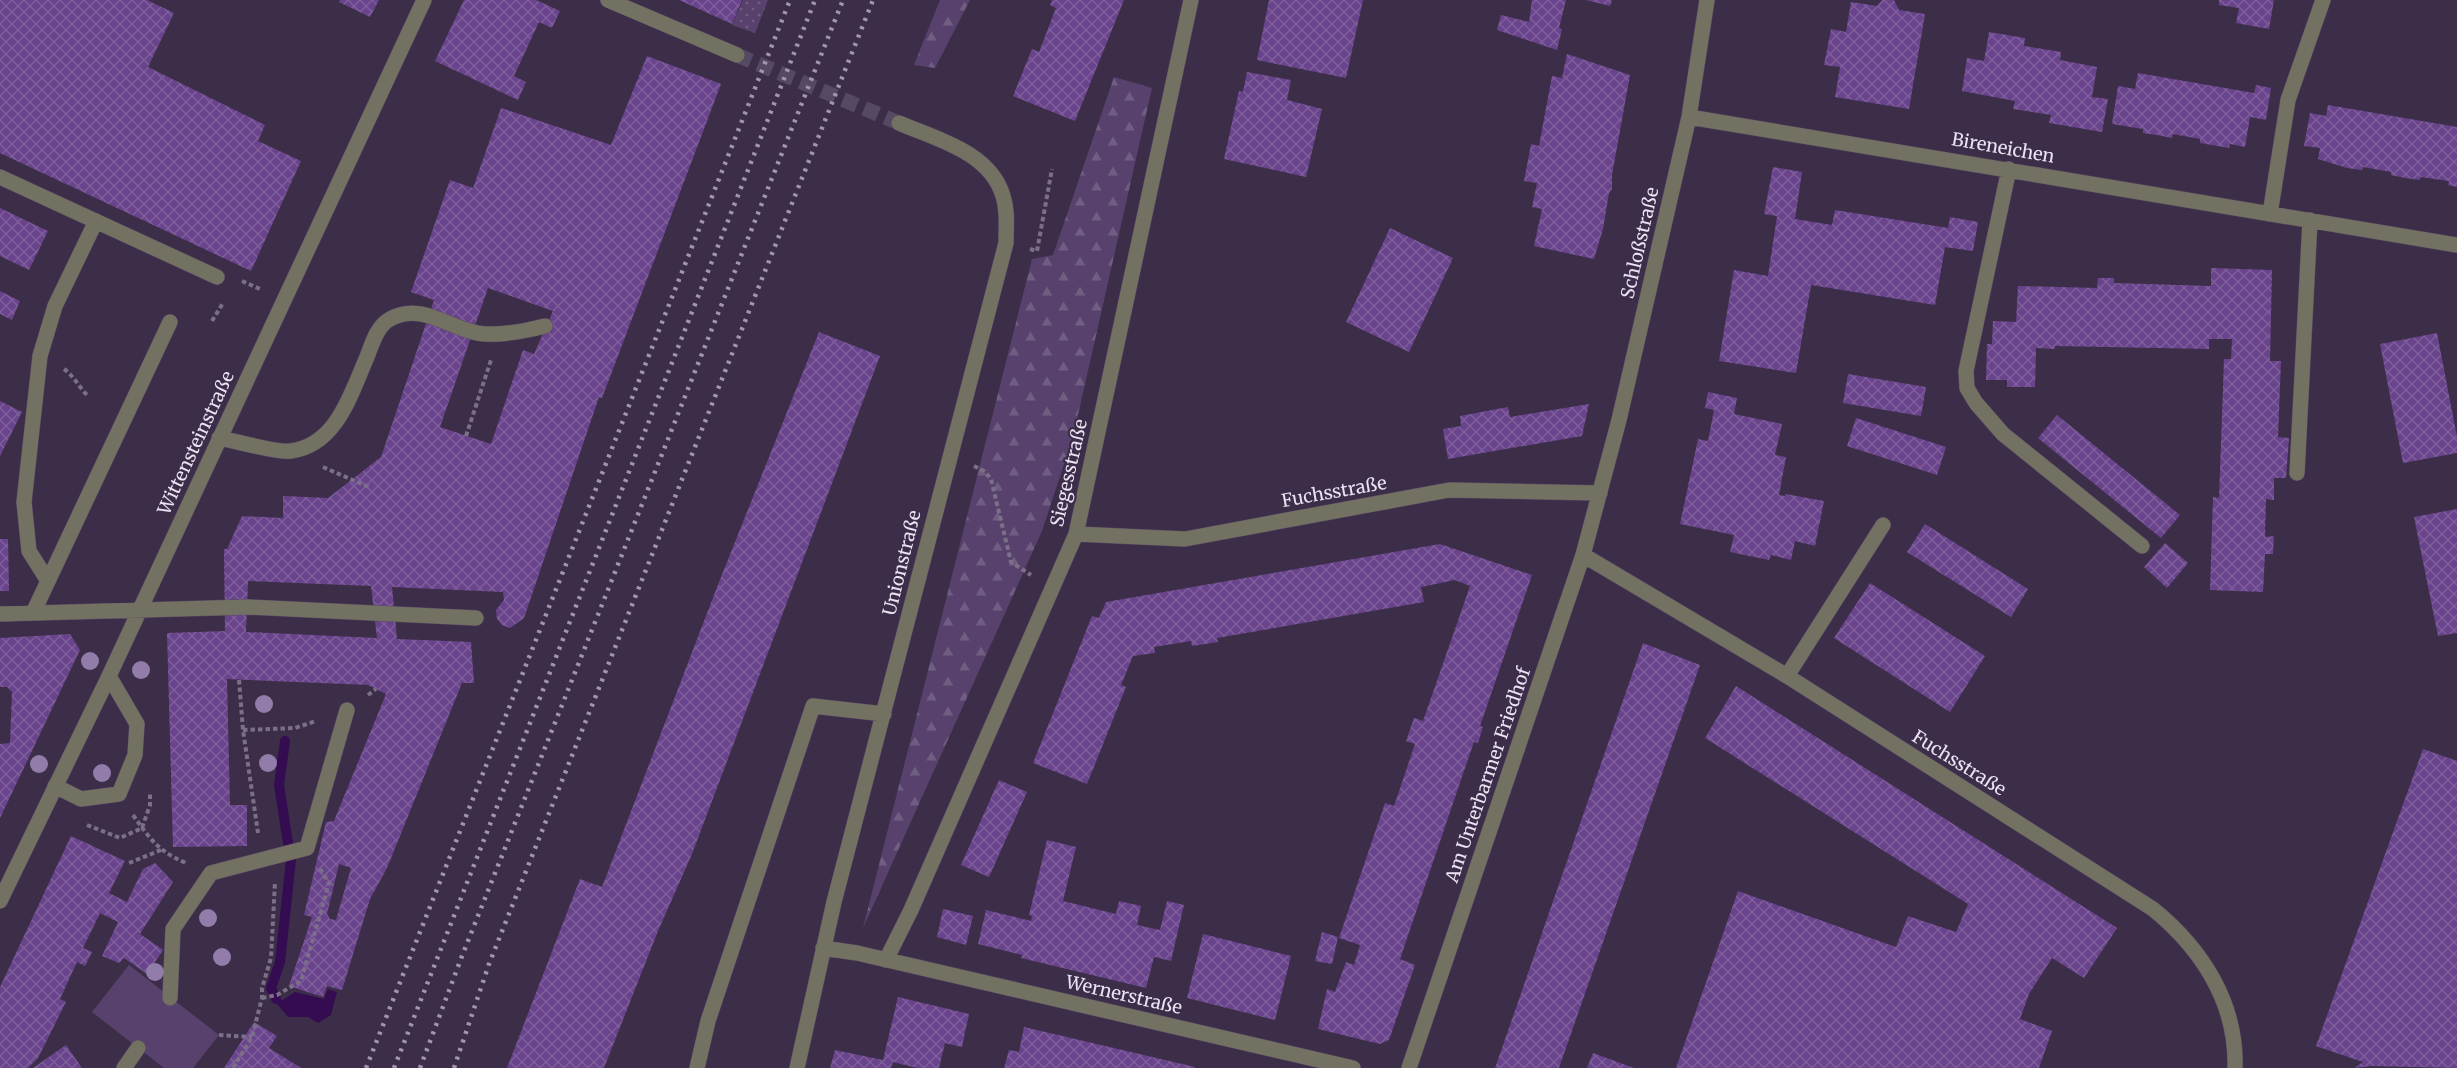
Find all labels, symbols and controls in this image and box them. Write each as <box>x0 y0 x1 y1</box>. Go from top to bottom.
street label: Bireneichen <box>1950 127 2056 168</box>
street label: Schloßstraße <box>1615 185 1664 301</box>
street label: Wittensteinstraße <box>152 367 239 519</box>
street label: Siegesstraße <box>1045 417 1092 529</box>
street label: Fuchsstraße <box>1280 471 1388 512</box>
street label: Unionstraße <box>877 508 926 618</box>
street label: Am Unterbarmer Friedhof <box>1440 663 1536 886</box>
street label: Fuchsstraße <box>1908 725 2010 801</box>
street label: Wernerstraße <box>1063 970 1185 1019</box>

